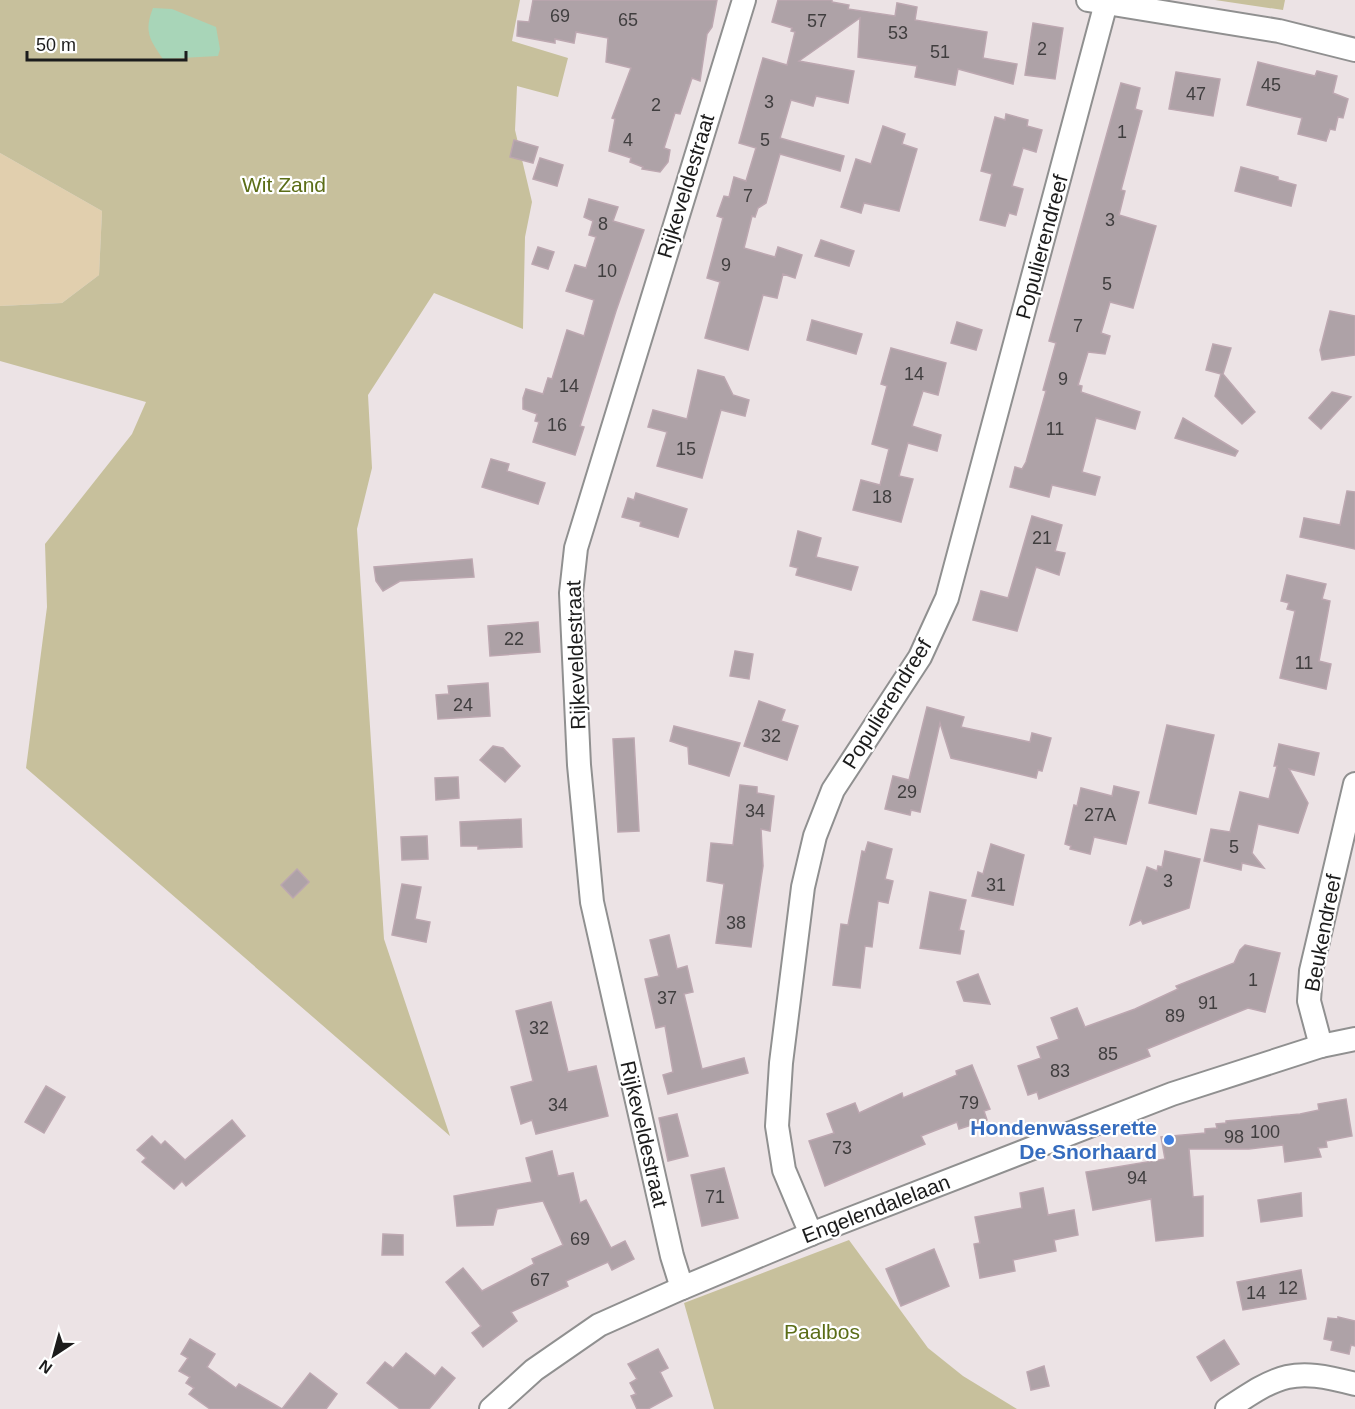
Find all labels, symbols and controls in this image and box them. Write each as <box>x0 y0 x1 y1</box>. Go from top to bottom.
house number: 69 <box>550 6 570 26</box>
house number: 65 <box>618 10 638 30</box>
house number: 57 <box>807 11 827 31</box>
house number: 53 <box>888 23 908 43</box>
scale bar <box>27 24 186 62</box>
text: 50 m <box>36 35 76 55</box>
house number: 2 <box>1037 39 1047 59</box>
house number: 51 <box>930 42 950 62</box>
house number: 45 <box>1261 75 1281 95</box>
house number: 47 <box>1186 84 1206 104</box>
house number: 3 <box>764 92 774 112</box>
house number: 2 <box>651 95 661 115</box>
street label: Rijkeveldestraat <box>653 111 718 261</box>
house number: 1 <box>1117 122 1127 142</box>
house number: 4 <box>623 130 633 150</box>
house number: 5 <box>760 130 770 150</box>
street label: Populierendreef <box>1011 172 1072 321</box>
park label: Wit Zand <box>242 173 326 196</box>
house number: 7 <box>743 186 753 206</box>
house number: 3 <box>1105 210 1115 230</box>
house number: 8 <box>598 214 608 234</box>
house number: 9 <box>721 255 731 275</box>
house number: 10 <box>597 261 617 281</box>
house number: 5 <box>1102 274 1112 294</box>
house number: 7 <box>1073 316 1083 336</box>
house number: 14 <box>904 364 924 384</box>
house number: 9 <box>1058 369 1068 389</box>
house number: 14 <box>559 376 579 396</box>
house number: 16 <box>547 415 567 435</box>
house number: 11 <box>1046 419 1064 439</box>
house number: 15 <box>676 439 696 459</box>
house number: 18 <box>872 487 892 507</box>
house number: 21 <box>1032 528 1052 548</box>
street label: Rijkeveldestraat <box>561 580 590 730</box>
house number: 22 <box>504 629 524 649</box>
street label: Populierendreef <box>838 635 936 773</box>
house number: 11 <box>1295 653 1313 673</box>
house number: 24 <box>453 695 473 715</box>
house number: 32 <box>761 726 781 746</box>
house number: 29 <box>897 782 917 802</box>
house number: 34 <box>745 801 765 821</box>
house number: 27A <box>1084 805 1116 825</box>
house number: 5 <box>1229 837 1239 857</box>
house number: 3 <box>1163 871 1173 891</box>
street label: Beukendreef <box>1300 872 1345 994</box>
house number: 31 <box>986 875 1006 895</box>
house number: 38 <box>726 913 746 933</box>
house number: 1 <box>1248 970 1258 990</box>
house number: 37 <box>657 988 677 1008</box>
house number: 91 <box>1198 993 1218 1013</box>
house number: 89 <box>1165 1006 1185 1026</box>
house number: 32 <box>529 1018 549 1038</box>
house number: 85 <box>1098 1044 1118 1064</box>
street label: Rijkeveldestraat <box>616 1059 673 1209</box>
house number: 83 <box>1050 1061 1070 1081</box>
house number: 79 <box>959 1093 979 1113</box>
house number: 34 <box>548 1095 568 1115</box>
place label: Hondenwasserette De Snorhaard <box>970 1116 1157 1163</box>
house number: 100 <box>1250 1122 1280 1142</box>
house number: 98 <box>1224 1127 1244 1147</box>
marker: Hondenwasserette De Snorhaard <box>1162 1133 1176 1147</box>
house number: 73 <box>832 1138 852 1158</box>
house number: 94 <box>1127 1168 1147 1188</box>
street label: Engelendalelaan <box>799 1170 953 1247</box>
house number: 71 <box>705 1187 725 1207</box>
house number: 69 <box>570 1229 590 1249</box>
house number: 67 <box>530 1270 550 1290</box>
house number: 12 <box>1278 1278 1298 1298</box>
house number: 14 <box>1246 1283 1266 1303</box>
park label: Paalbos <box>784 1320 860 1343</box>
north arrow <box>24 1325 84 1385</box>
text: N <box>36 1356 55 1377</box>

